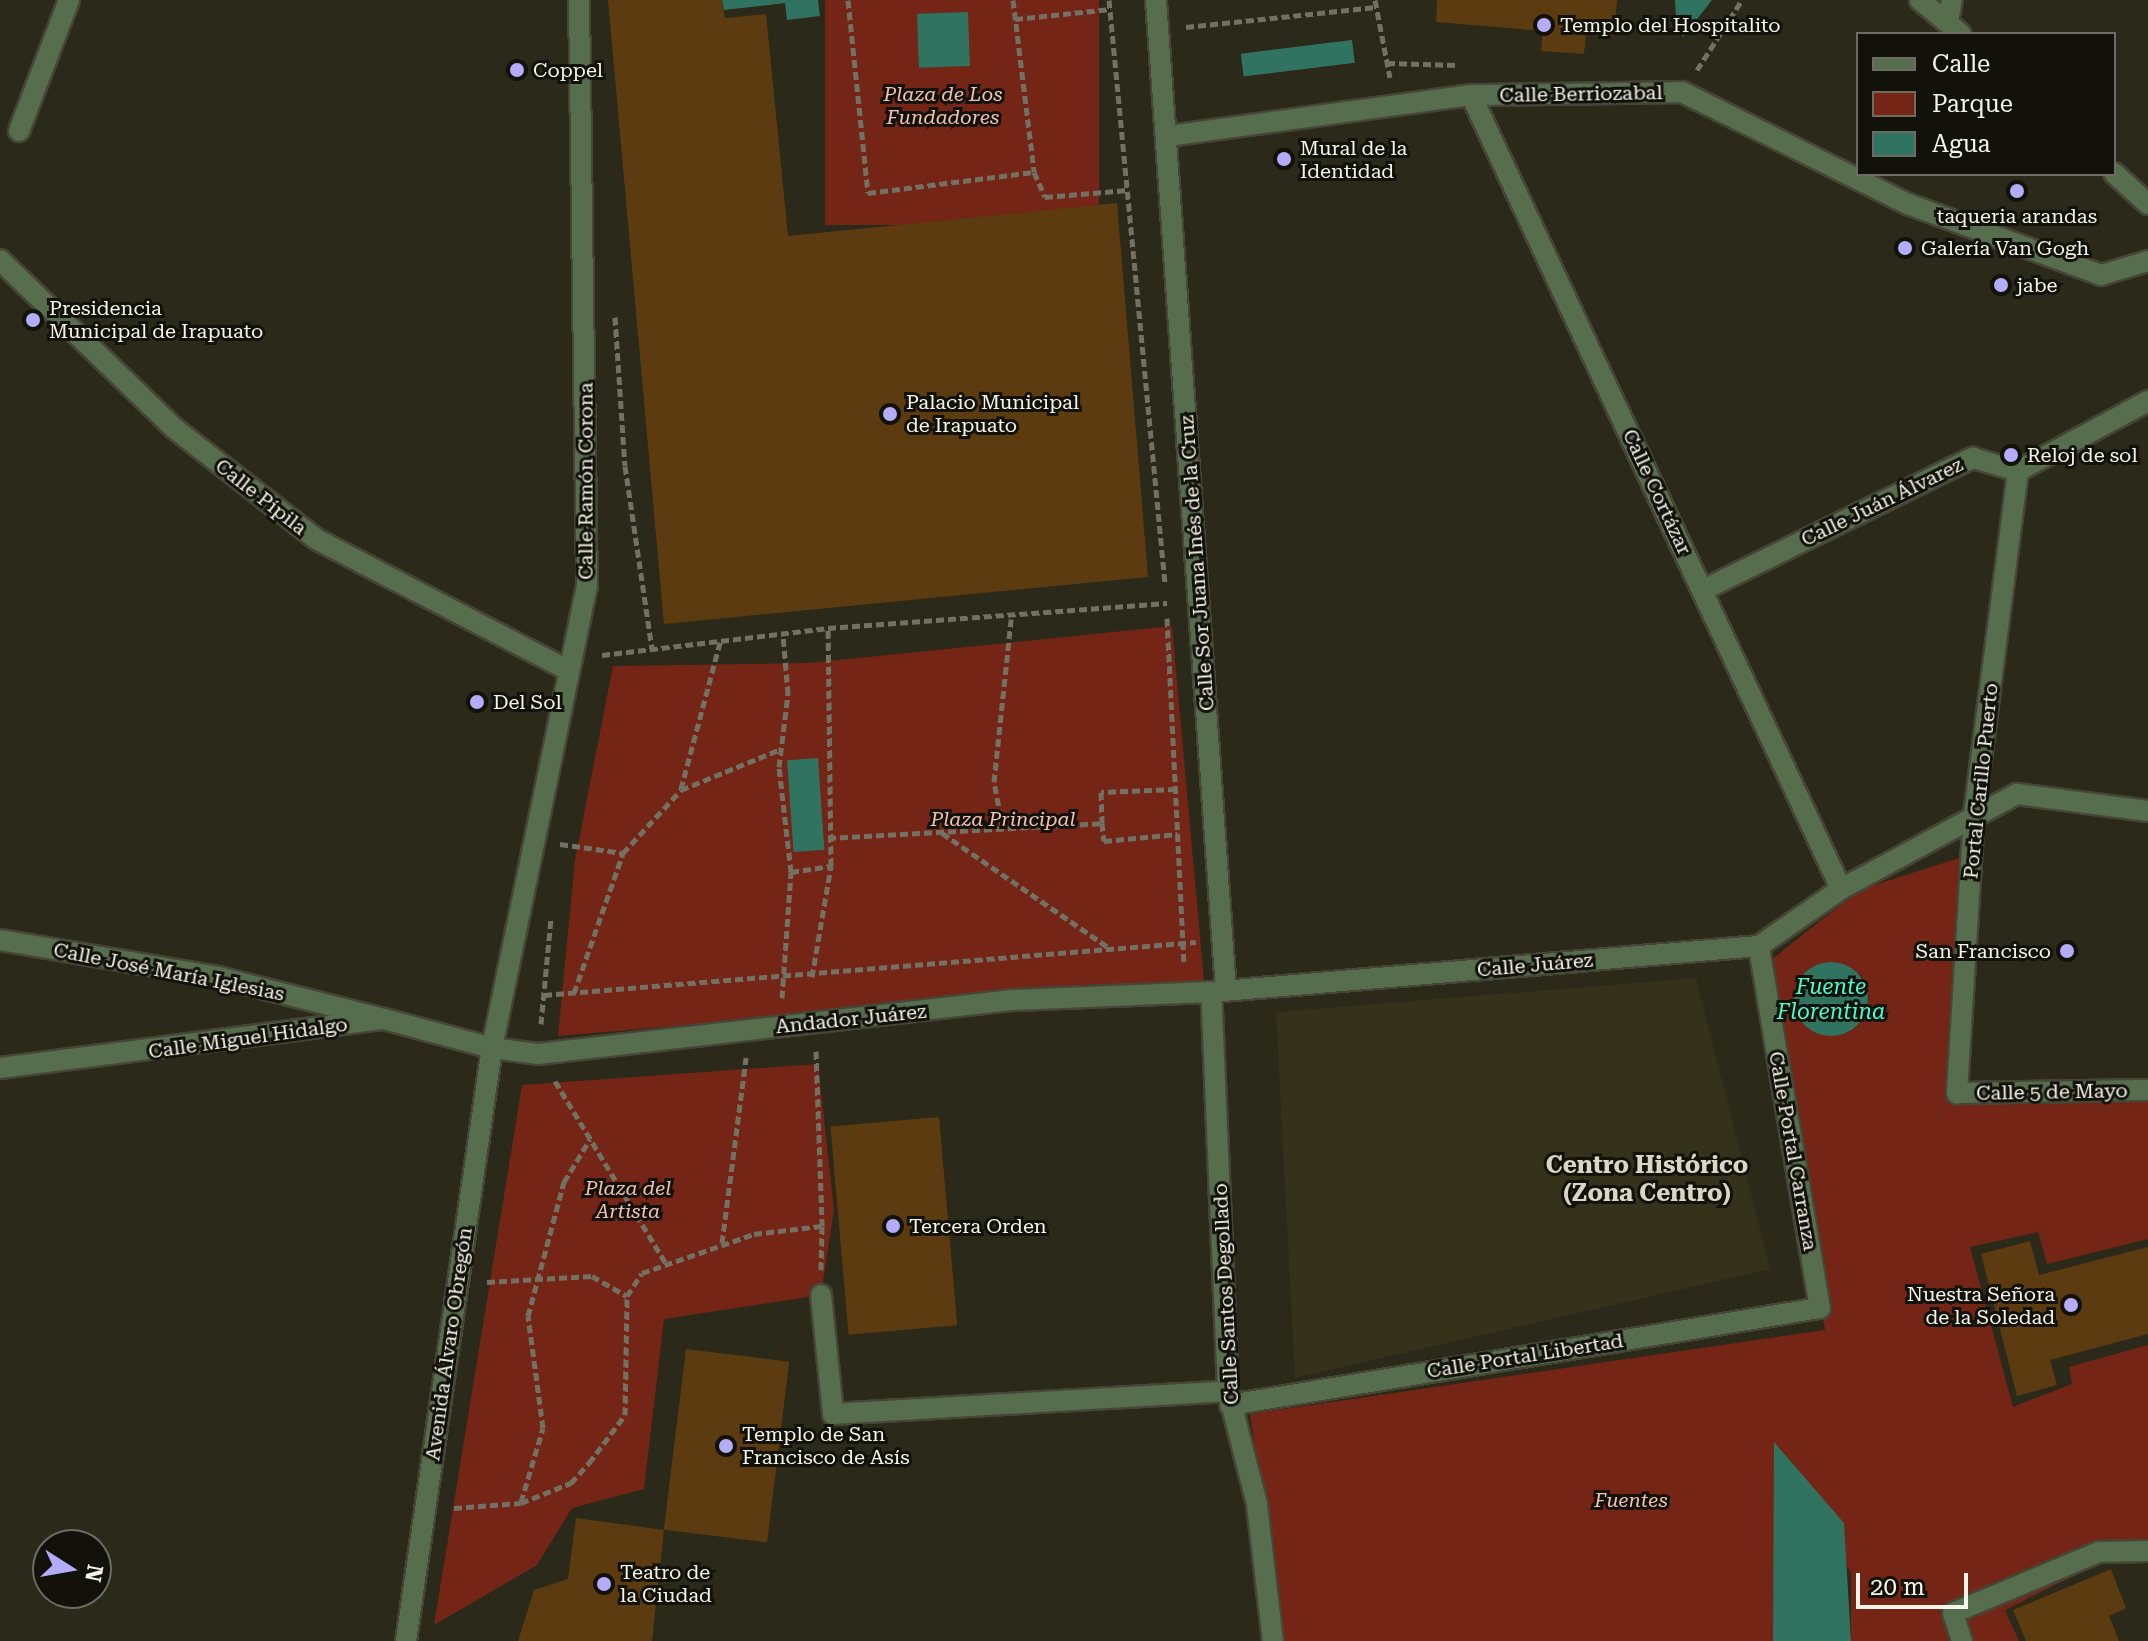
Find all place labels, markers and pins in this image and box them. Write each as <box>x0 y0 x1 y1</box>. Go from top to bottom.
place label: Templo del Hospitalito <box>1560 13 1781 37</box>
marker: Templo del Hospitalito <box>1535 16 1553 34</box>
place label: Coppel <box>533 58 603 82</box>
marker: Coppel <box>508 61 526 79</box>
place label: Mural de la Identidad <box>1300 136 1407 183</box>
marker: Mural de la Identidad <box>1275 150 1293 168</box>
marker: taqueria arandas <box>2008 182 2026 200</box>
place label: taqueria arandas <box>1937 204 2097 228</box>
place label: Galería Van Gogh <box>1921 236 2089 260</box>
marker: Galería Van Gogh <box>1896 239 1914 257</box>
place label: jabe <box>2017 273 2058 297</box>
marker: jabe <box>1992 276 2010 294</box>
place label: Presidencia Municipal de Irapuato <box>49 296 263 343</box>
marker: Presidencia Municipal de Irapuato <box>24 311 42 329</box>
place label: Palacio Municipal de Irapuato <box>906 390 1079 437</box>
marker: Palacio Municipal de Irapuato <box>881 405 899 423</box>
place label: Reloj de sol <box>2027 443 2138 467</box>
marker: Reloj de sol <box>2002 446 2020 464</box>
place label: Del Sol <box>493 690 562 714</box>
marker: Del Sol <box>468 693 486 711</box>
place label: San Francisco <box>1916 939 2051 963</box>
marker: San Francisco <box>2058 942 2076 960</box>
place label: Tercera Orden <box>909 1214 1047 1238</box>
marker: Tercera Orden <box>884 1217 902 1235</box>
place label: Nuestra Señora de la Soledad <box>1907 1282 2055 1329</box>
marker: Nuestra Señora de la Soledad <box>2062 1296 2080 1314</box>
place label: Templo de San Francisco de Asís <box>742 1422 910 1469</box>
marker: Templo de San Francisco de Asís <box>717 1437 735 1455</box>
place label: Teatro de la Ciudad <box>620 1560 712 1607</box>
marker: Teatro de la Ciudad <box>595 1575 613 1593</box>

